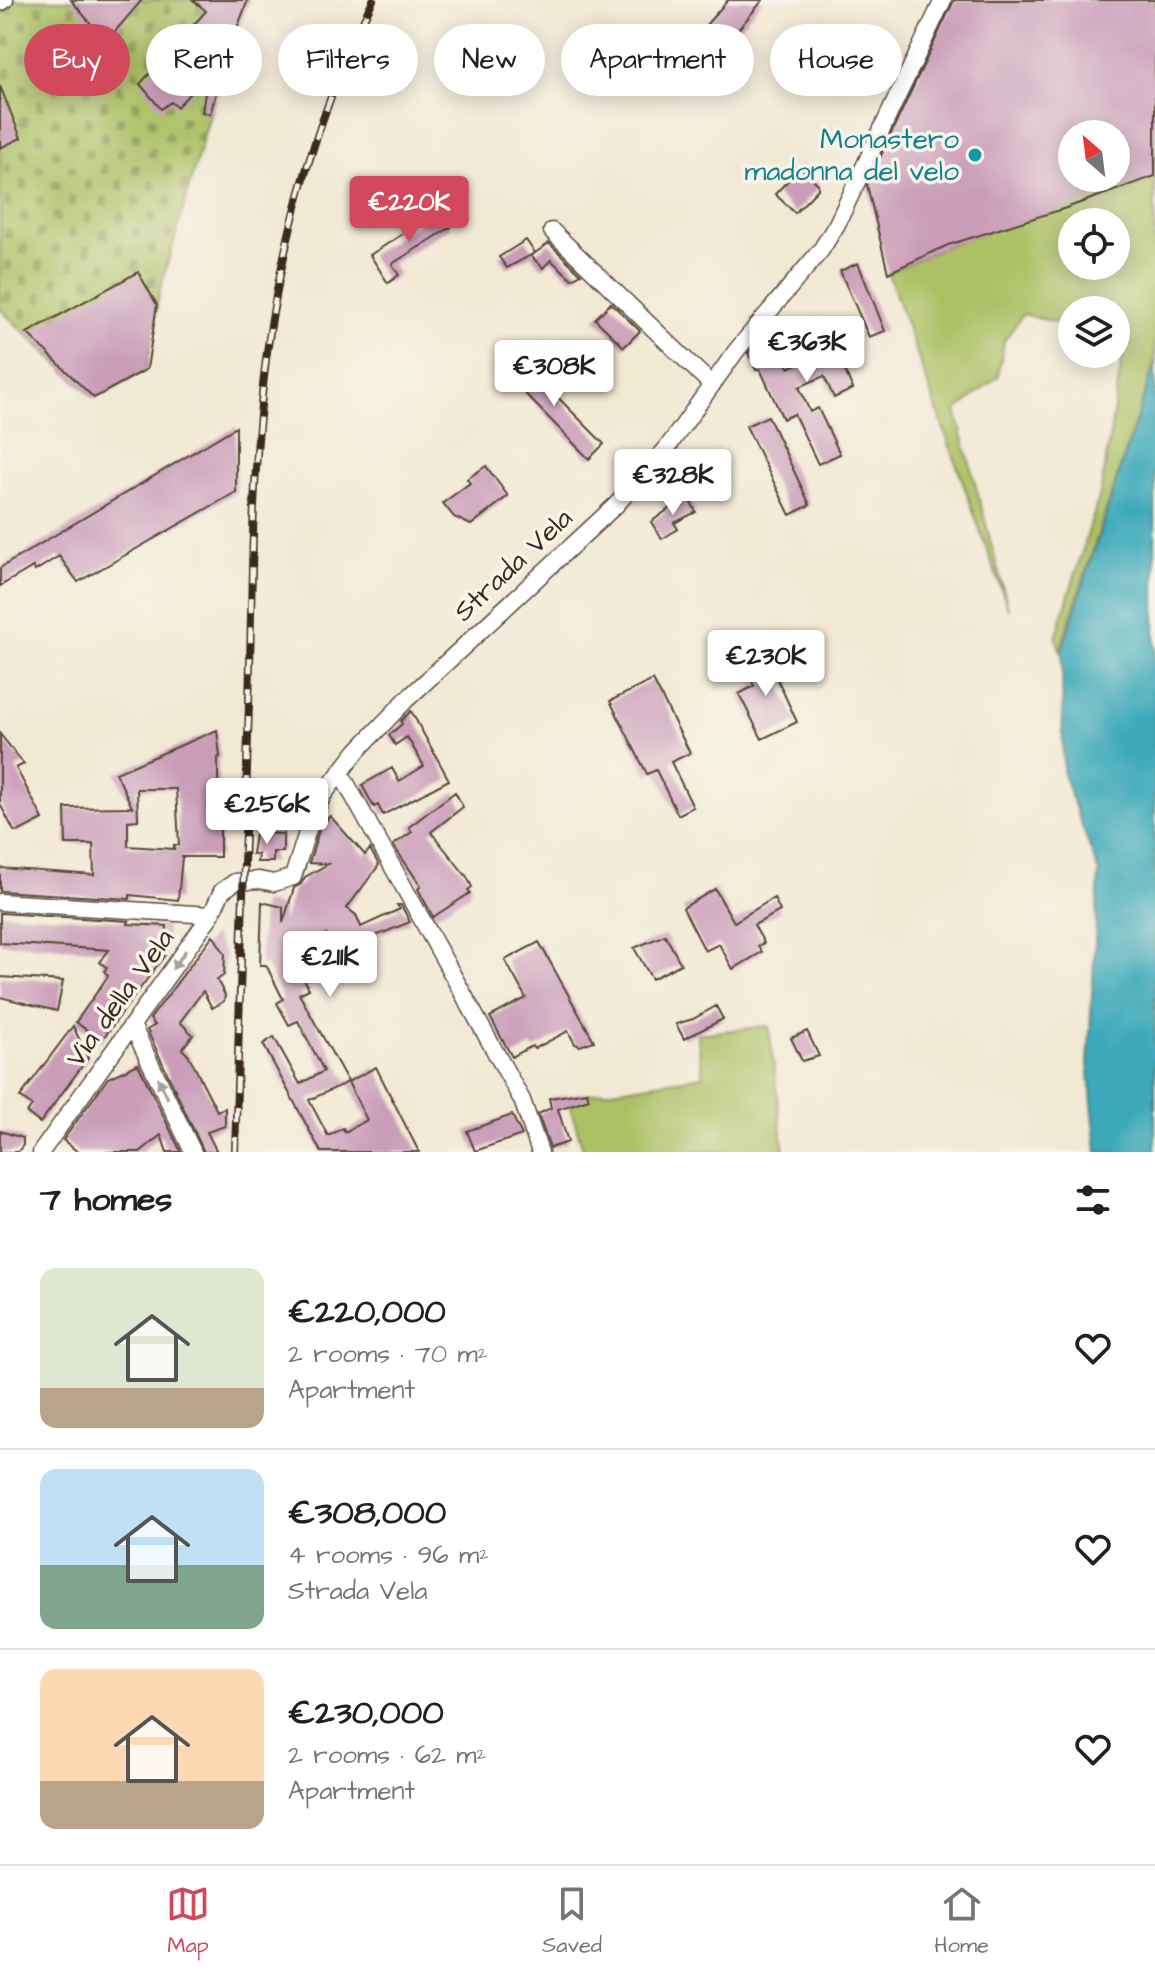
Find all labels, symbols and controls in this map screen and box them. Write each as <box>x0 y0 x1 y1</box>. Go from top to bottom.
chip: Buy <box>24 24 130 96</box>
chip: Rent <box>146 24 262 96</box>
chip: Filters <box>278 24 418 96</box>
chip: New <box>434 24 545 96</box>
chip: Apartment <box>561 24 754 96</box>
chip: House <box>770 24 902 96</box>
place label: Monastero madonna del velo <box>744 120 959 191</box>
north arrow <box>1058 120 1130 192</box>
map controls <box>1058 120 1130 368</box>
marker: Monastero madonna del velo <box>966 146 984 164</box>
pin: €220K <box>353 176 465 244</box>
text: €220K <box>368 184 450 220</box>
button: locate <box>1058 208 1130 280</box>
button: layers <box>1058 296 1130 368</box>
pin: €363K <box>751 316 863 384</box>
text: €363K <box>767 324 847 360</box>
pin: €308K <box>498 340 610 408</box>
text: €308K <box>513 348 595 384</box>
pin: €328K <box>617 449 729 517</box>
text: €328K <box>632 457 714 493</box>
street label: Strada Vela <box>445 500 581 630</box>
pin: €230K <box>710 630 822 698</box>
text: €230K <box>726 638 806 674</box>
pin: €256K <box>211 778 323 846</box>
text: €256K <box>224 786 310 822</box>
street label: Via della Vela <box>57 921 183 1075</box>
pin: €211K <box>274 931 386 999</box>
text: €211K <box>301 939 359 975</box>
one-way arrow <box>172 949 187 970</box>
one-way arrow <box>156 1077 170 1100</box>
text: 7 homes <box>40 1176 172 1224</box>
icon: filters <box>1071 1178 1115 1222</box>
text: €220,000 <box>288 1288 446 1336</box>
icon: home <box>104 1300 200 1396</box>
icon: heart <box>1071 1326 1115 1370</box>
text: 2 rooms · 70 m² <box>288 1336 487 1372</box>
text: Apartment <box>288 1372 415 1408</box>
text: €308,000 <box>288 1489 446 1537</box>
icon: home <box>104 1501 200 1597</box>
icon: heart <box>1071 1527 1115 1571</box>
text: 4 rooms · 96 m² <box>288 1537 489 1573</box>
text: Strada Vela <box>288 1573 427 1609</box>
text: €230,000 <box>288 1689 444 1737</box>
icon: home <box>104 1701 200 1797</box>
icon: heart <box>1071 1727 1115 1771</box>
text: 2 rooms · 62 m² <box>288 1737 486 1773</box>
text: Apartment <box>288 1773 415 1809</box>
tab: Map <box>166 1882 210 1961</box>
tab: Saved <box>542 1882 602 1961</box>
tab: Home <box>934 1882 989 1961</box>

